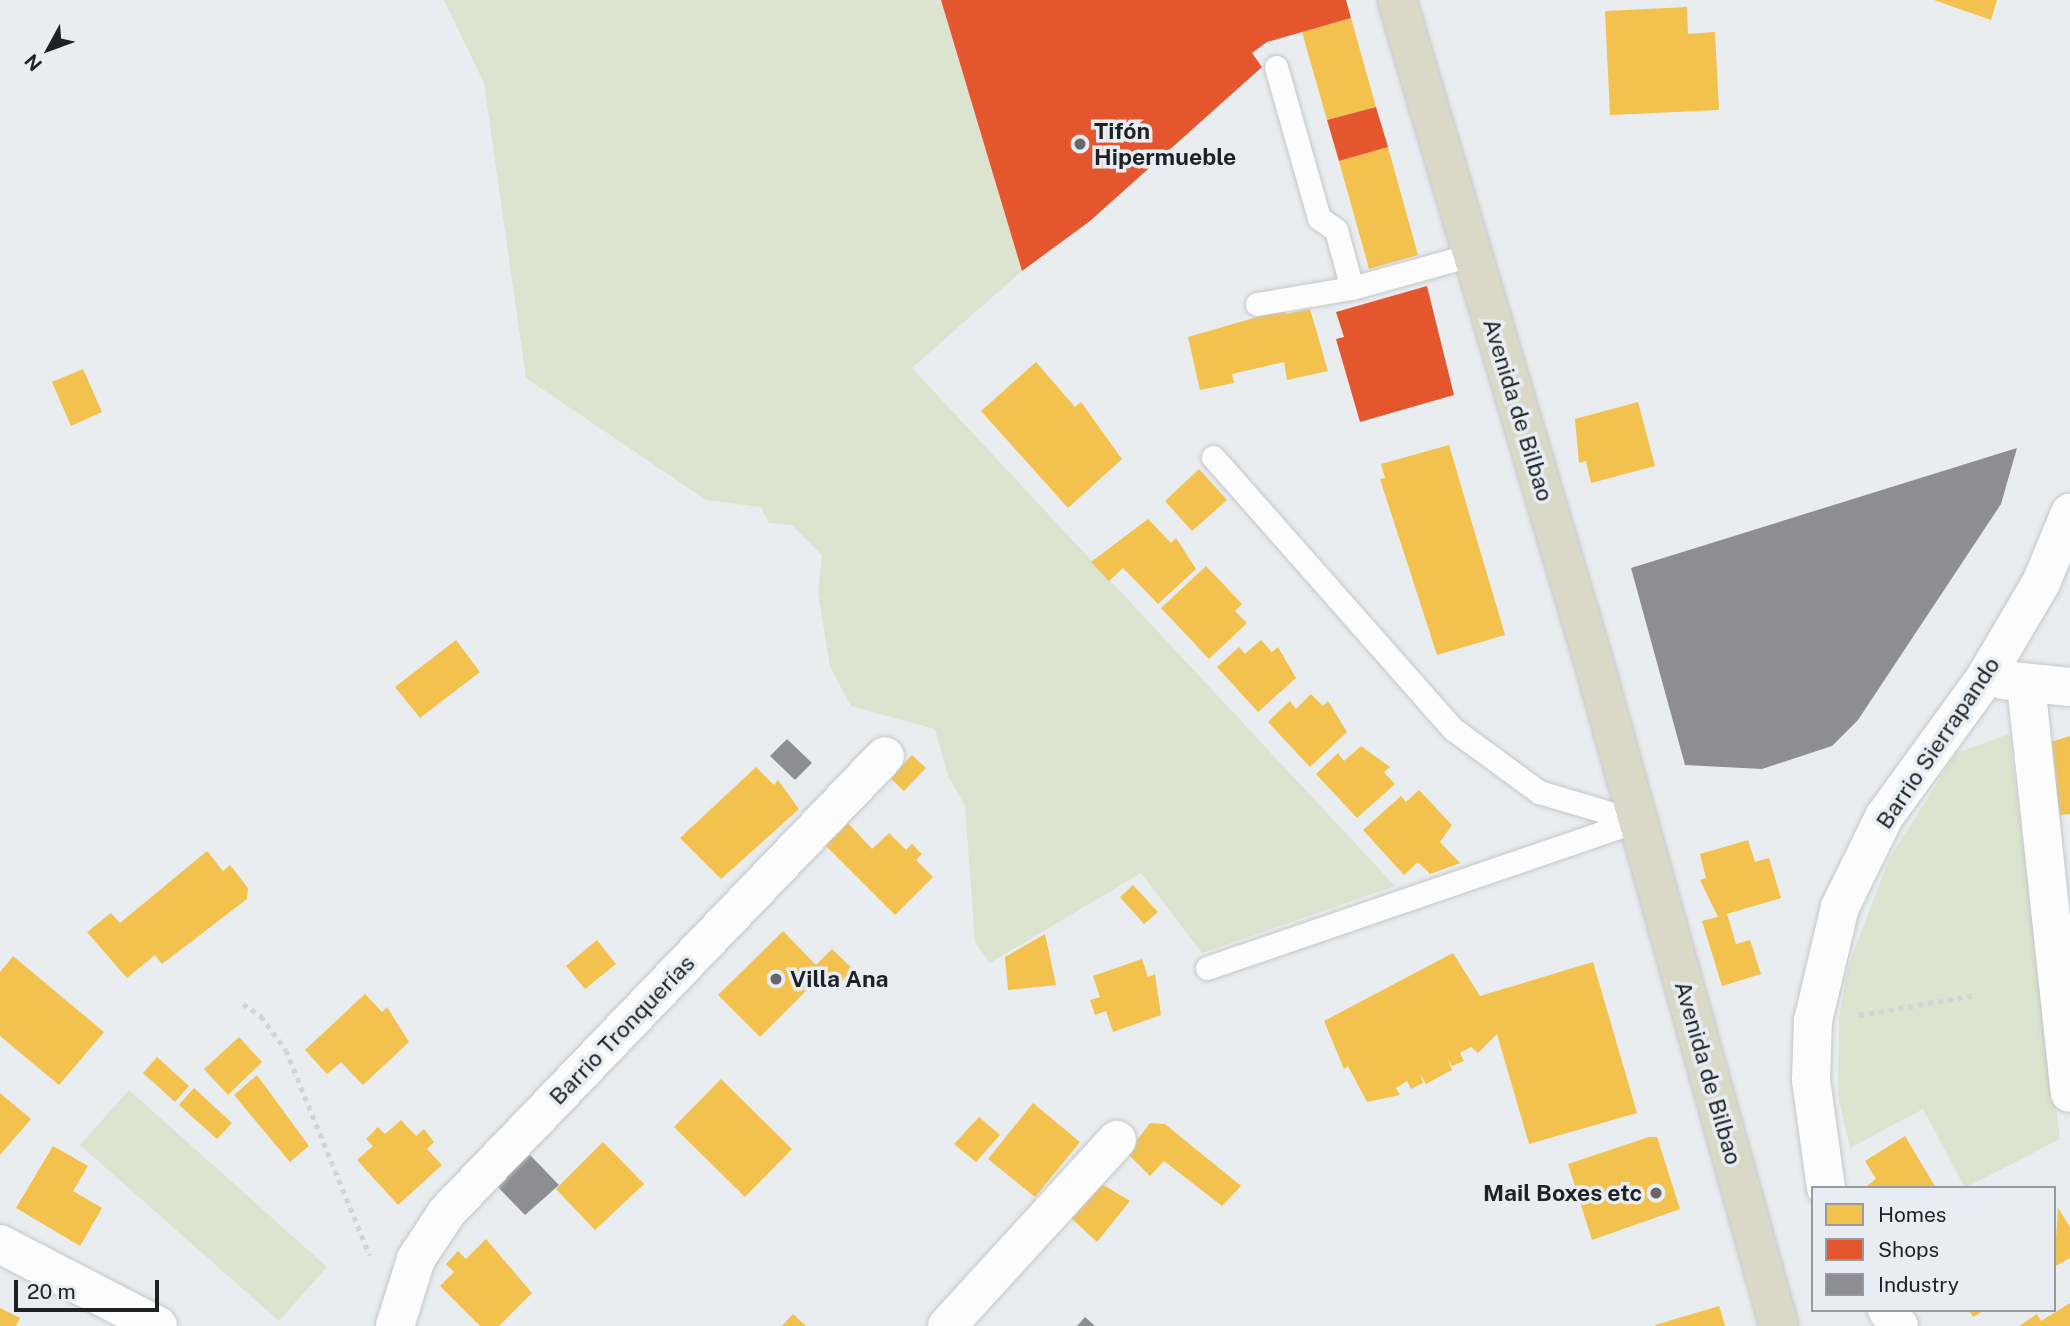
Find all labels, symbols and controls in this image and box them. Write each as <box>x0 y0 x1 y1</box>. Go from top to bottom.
north arrow <box>14 14 84 84</box>
text: N <box>20 50 46 76</box>
place label: Tifón Hipermueble <box>1094 117 1236 171</box>
marker: Tifón Hipermueble <box>1072 136 1088 152</box>
street label: Avenida de Bilbao <box>1477 315 1559 505</box>
street label: Barrio Sierrapando <box>1870 652 2006 834</box>
street label: Barrio Tronquerías <box>544 949 700 1111</box>
place label: Villa Ana <box>790 965 889 993</box>
marker: Villa Ana <box>768 971 784 987</box>
street label: Avenida de Bilbao <box>1669 978 1747 1168</box>
place label: Mail Boxes etc <box>1483 1179 1642 1207</box>
marker: Mail Boxes etc <box>1648 1185 1664 1201</box>
legend <box>1811 1186 2056 1312</box>
text: Homes <box>1878 1202 1946 1227</box>
text: Shops <box>1878 1237 1939 1262</box>
scale bar <box>18 1266 163 1310</box>
text: Industry <box>1878 1272 1959 1297</box>
text: 20 m <box>27 1279 76 1304</box>

